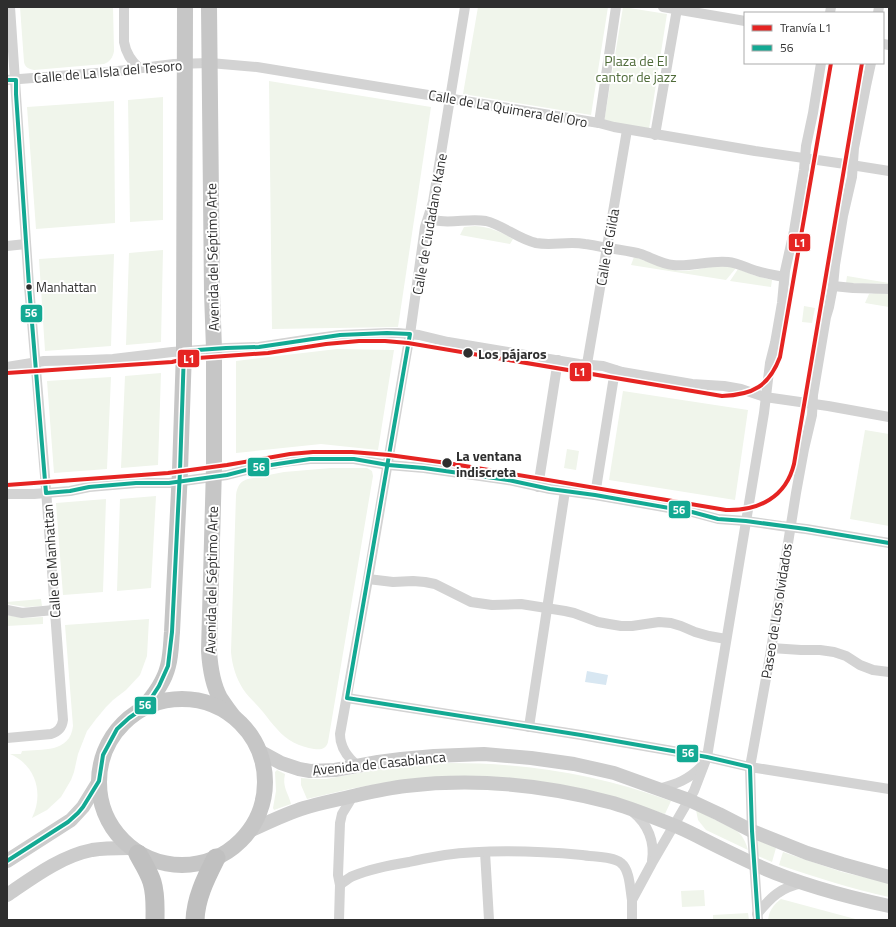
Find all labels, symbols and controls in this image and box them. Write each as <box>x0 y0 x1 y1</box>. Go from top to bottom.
legend <box>744 12 884 64</box>
text: Tranvía L1 <box>780 18 831 37</box>
text: 56 <box>780 38 794 57</box>
park label: Plaza de El cantor de jazz <box>595 50 677 87</box>
street label: Calle de La Isla del Tesoro <box>33 54 183 88</box>
street label: Calle de La Quimera del Oro <box>427 84 589 132</box>
street label: Calle de Ciudadano Kane <box>406 152 452 296</box>
street label: Avenida del Séptimo Arte <box>200 183 224 331</box>
street label: Calle de Gilda <box>590 207 624 287</box>
line badge: L1 <box>788 233 811 252</box>
text: L1 <box>794 235 806 251</box>
place label: Manhattan <box>36 277 97 297</box>
marker: Manhattan <box>24 282 34 292</box>
line badge: 56 <box>20 304 43 323</box>
text: 56 <box>25 305 37 321</box>
place label: Los pájaros <box>478 343 547 364</box>
marker: Los pájaros <box>461 346 475 360</box>
line badge: L1 <box>177 349 200 368</box>
text: L1 <box>183 351 195 367</box>
line badge: L1 <box>569 362 592 382</box>
text: L1 <box>574 364 586 380</box>
place label: La ventana indiscreta <box>456 445 522 482</box>
marker: La ventana indiscreta <box>440 456 454 470</box>
line badge: 56 <box>247 457 270 477</box>
text: 56 <box>253 459 265 475</box>
line badge: 56 <box>668 500 691 519</box>
text: 56 <box>673 502 685 518</box>
street label: Calle de Manhattan <box>37 503 65 619</box>
street label: Avenida del Séptimo Arte <box>199 506 223 654</box>
street label: Paseo de Los olvidados <box>755 542 797 680</box>
line badge: 56 <box>134 696 157 715</box>
text: 56 <box>139 697 151 713</box>
line badge: 56 <box>676 744 699 763</box>
text: 56 <box>682 745 694 761</box>
street label: Avenida de Casablanca <box>311 746 447 780</box>

